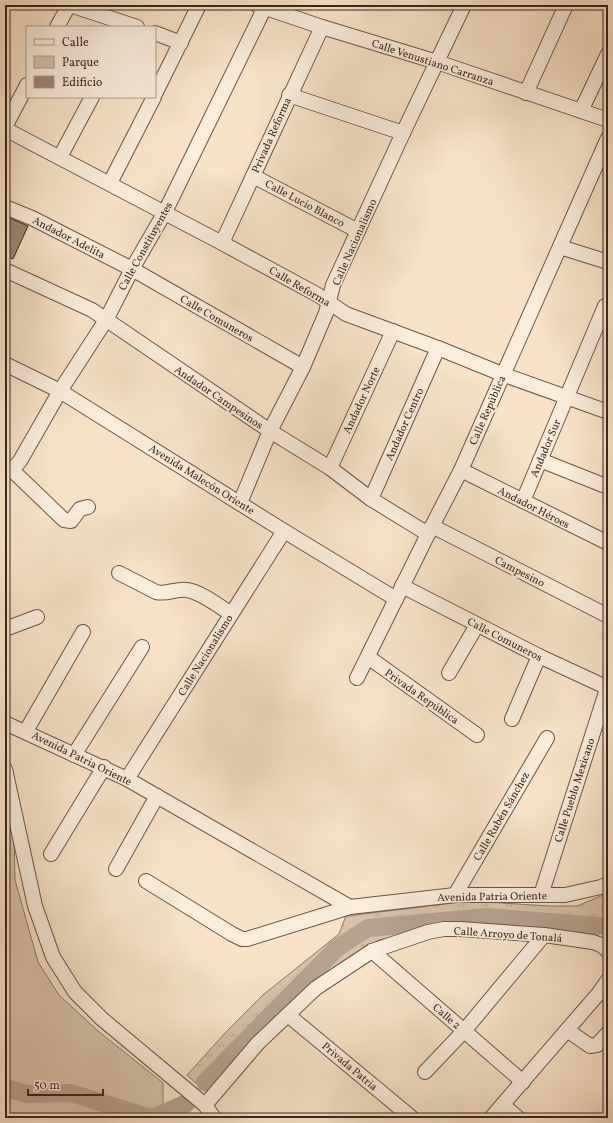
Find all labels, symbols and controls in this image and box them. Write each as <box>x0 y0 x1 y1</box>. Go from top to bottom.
legend <box>26 26 156 98</box>
text: Calle <box>62 35 89 51</box>
street label: Calle Venustiano Carranza <box>369 37 496 90</box>
text: Parque <box>62 55 99 71</box>
text: Edificio <box>62 75 102 91</box>
street label: Privada Reforma <box>249 95 296 176</box>
street label: Calle Lucio Blanco <box>262 177 347 232</box>
street label: Calle Nacionalismo <box>330 197 381 288</box>
street label: Calle Constituyentes <box>116 199 177 294</box>
street label: Andador Adelita <box>29 214 108 263</box>
street label: Calle Reforma <box>266 264 333 311</box>
street label: Calle Comuneros <box>177 292 256 347</box>
street label: Andador Campesinos <box>171 363 266 434</box>
street label: Andador Norte <box>340 365 384 437</box>
street label: Calle República <box>466 373 511 448</box>
street label: Andador Centro <box>383 386 428 463</box>
street label: Andador Sur <box>527 417 565 480</box>
street label: Avenida Malecón Oriente <box>145 442 257 519</box>
street label: Andador Héroes <box>495 484 572 533</box>
street label: Campesino <box>492 553 547 591</box>
street label: Calle Nacionalismo <box>175 612 237 699</box>
street label: Calle Comuneros <box>464 615 545 666</box>
street label: Privada República <box>381 666 462 729</box>
street label: Avenida Patria Oriente <box>29 729 134 790</box>
street label: Calle Pueblo Mexicano <box>551 736 599 845</box>
street label: Calle Rubén Sánchez <box>471 769 534 864</box>
street label: Avenida Patria Oriente <box>437 889 547 906</box>
street label: Calle Arroyo de Tonalá <box>453 924 563 947</box>
street label: Calle 2 <box>429 1001 463 1034</box>
street label: Privada Patria <box>318 1039 380 1095</box>
scale bar <box>28 1071 103 1097</box>
text: 50 m <box>34 1078 60 1094</box>

